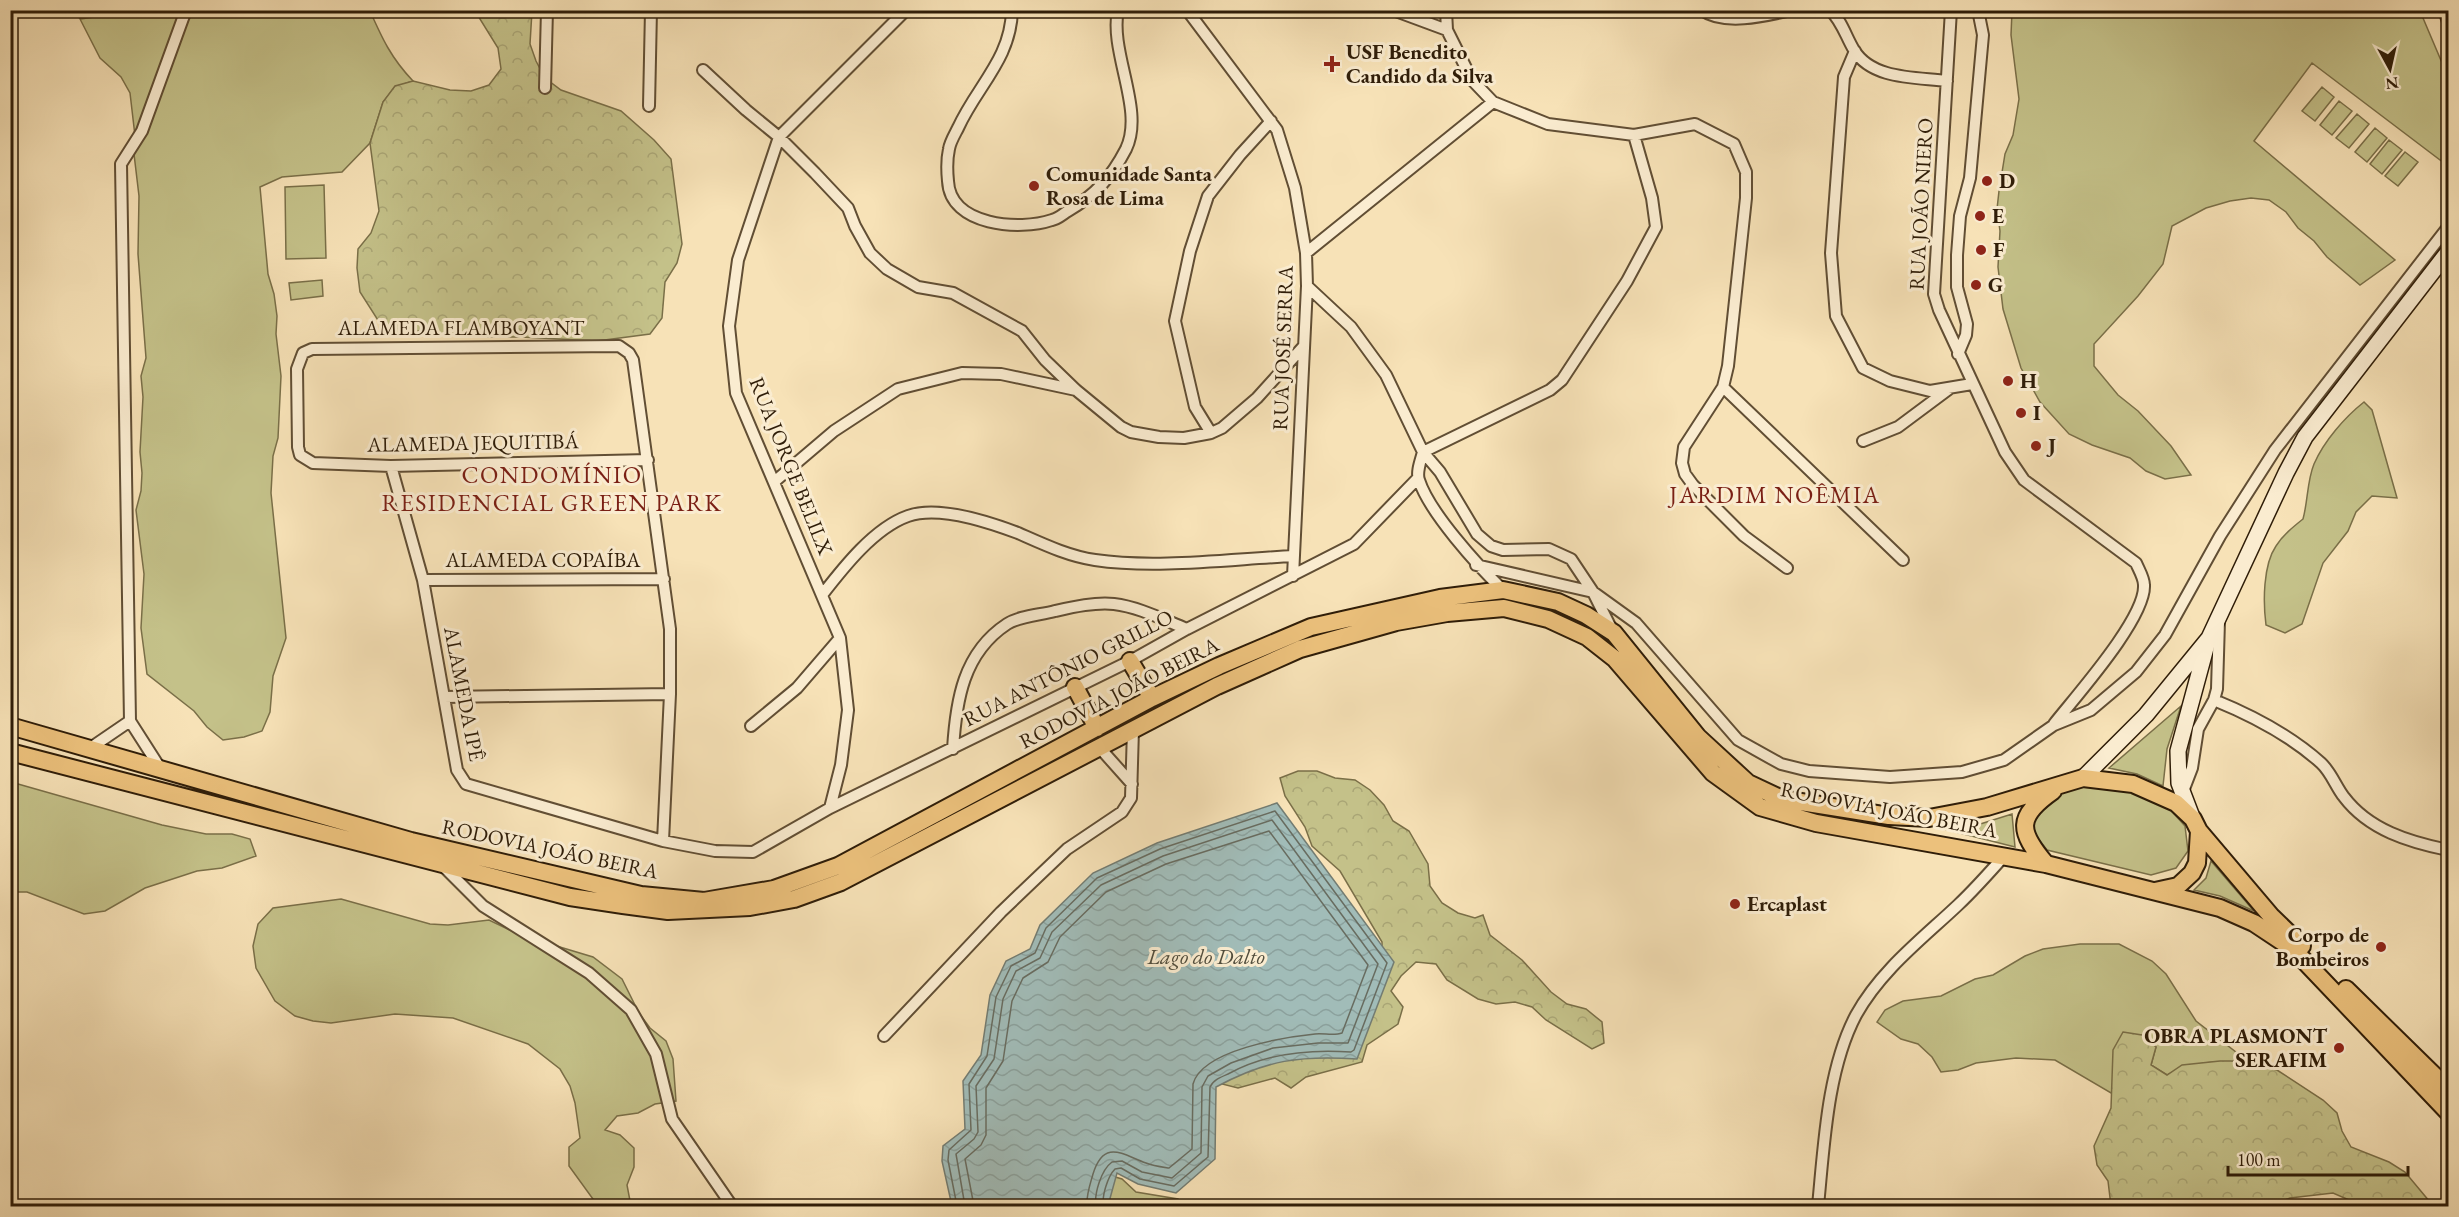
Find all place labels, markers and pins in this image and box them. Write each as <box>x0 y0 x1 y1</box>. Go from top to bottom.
place label: USF Benedito Candido da Silva <box>1346 38 1494 89</box>
marker: USF Benedito Candido da Silva <box>1323 55 1341 73</box>
place label: Comunidade Santa Rosa de Lima <box>1046 160 1213 211</box>
place label: D <box>1999 167 2015 194</box>
marker: D <box>1980 174 1994 188</box>
marker: Comunidade Santa Rosa de Lima <box>1027 179 1041 193</box>
place label: E <box>1992 202 2004 229</box>
marker: E <box>1973 209 1987 223</box>
place label: F <box>1993 236 2005 263</box>
marker: F <box>1974 243 1988 257</box>
place label: G <box>1988 271 2003 298</box>
marker: G <box>1969 278 1983 292</box>
place label: H <box>2020 367 2037 394</box>
marker: H <box>2001 374 2015 388</box>
place label: I <box>2033 399 2041 426</box>
marker: I <box>2014 406 2028 420</box>
place label: J <box>2046 432 2056 459</box>
marker: J <box>2029 439 2043 453</box>
place label: Ercaplast <box>1747 890 1827 917</box>
marker: Ercaplast <box>1728 897 1742 911</box>
place label: Corpo de Bombeiros <box>2276 921 2369 972</box>
marker: Corpo de Bombeiros <box>2374 940 2388 954</box>
place label: OBRA PLASMONT SERAFIM <box>2144 1022 2327 1073</box>
marker: OBRA PLASMONT SERAFIM <box>2332 1041 2346 1055</box>

